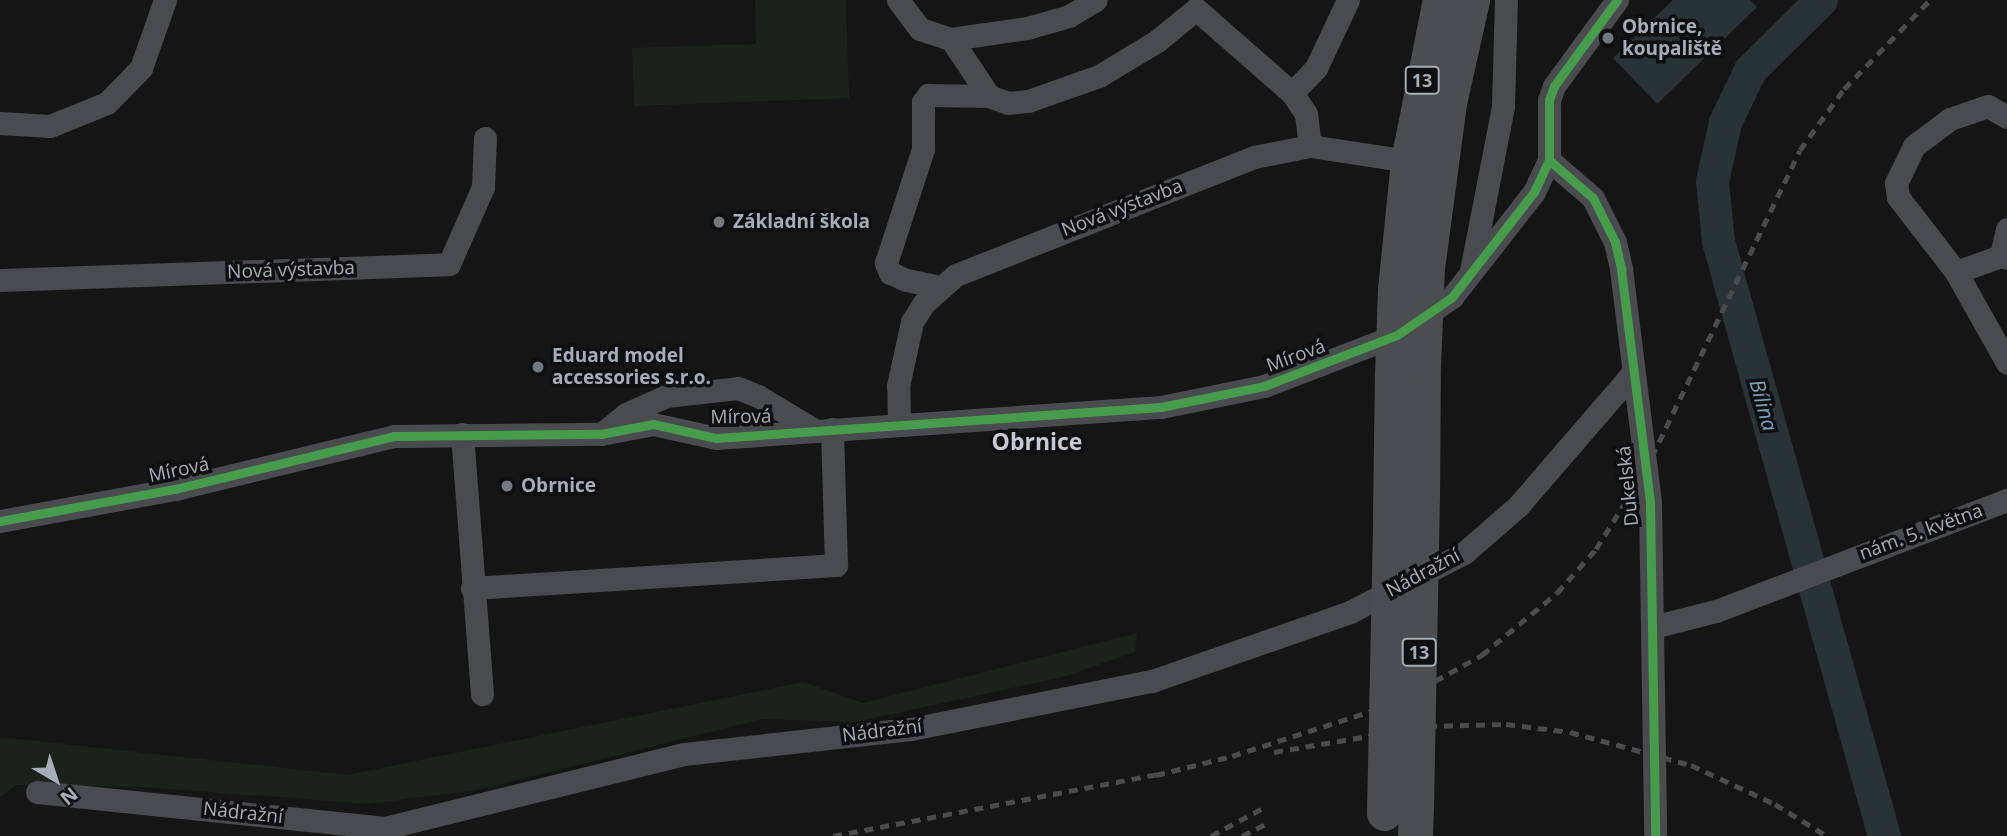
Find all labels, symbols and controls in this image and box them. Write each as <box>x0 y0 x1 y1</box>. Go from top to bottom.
place label: Obrnice, koupaliště <box>1622 16 1722 60</box>
marker: Obrnice, koupaliště <box>1600 30 1616 46</box>
road number: 13 <box>1404 66 1440 94</box>
street label: Nová výstavba <box>1058 174 1186 242</box>
place label: Základní škola <box>733 211 870 233</box>
marker: Základní škola <box>711 214 727 230</box>
street label: Nová výstavba <box>227 256 355 284</box>
street label: Mírová <box>1263 335 1329 377</box>
place label: Eduard model accessories s.r.o. <box>552 345 711 389</box>
marker: Eduard model accessories s.r.o. <box>530 359 546 375</box>
water label: Bílina <box>1745 376 1783 434</box>
street label: Mírová <box>710 405 772 429</box>
district label: Obrnice <box>992 427 1082 455</box>
street label: Dukelská <box>1612 445 1644 527</box>
street label: Mírová <box>147 452 211 488</box>
place label: Obrnice <box>521 475 596 497</box>
marker: Obrnice <box>499 478 515 494</box>
street label: nám. 5. května <box>1856 499 1986 565</box>
street label: Nádražní <box>1382 544 1464 602</box>
road number: 13 <box>1402 638 1436 666</box>
street label: Nádražní <box>841 715 923 747</box>
north arrow <box>21 745 91 815</box>
text: N <box>55 781 83 811</box>
street label: Nádražní <box>202 797 284 829</box>

